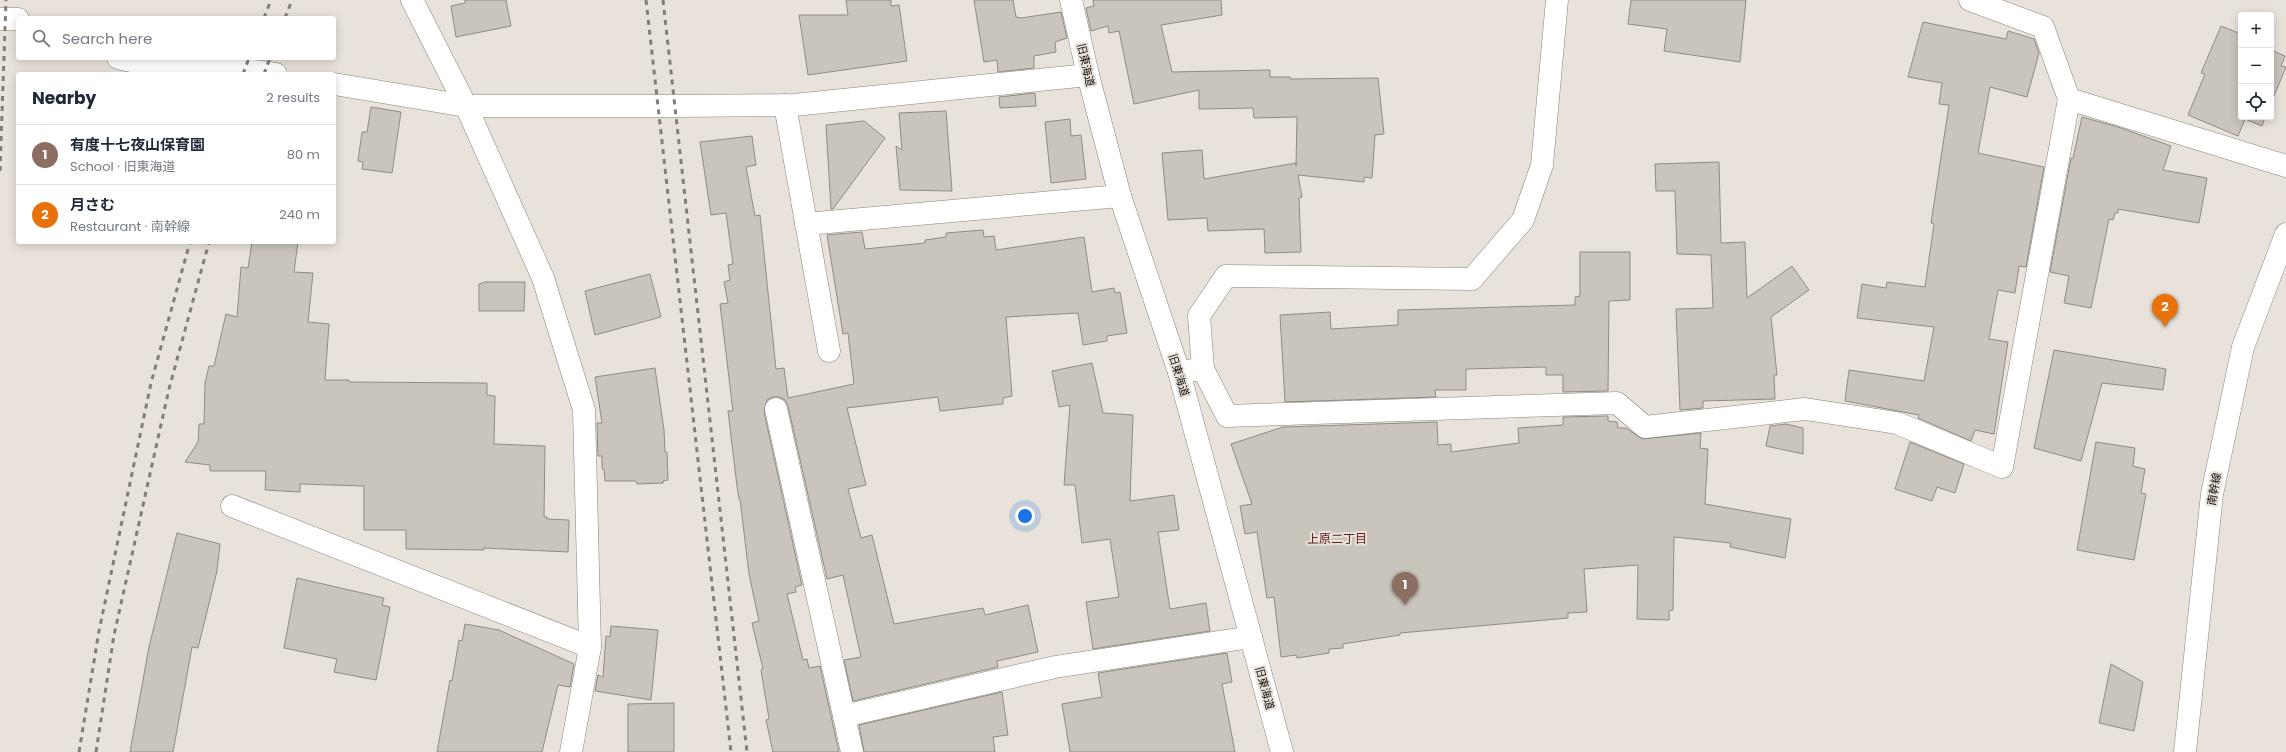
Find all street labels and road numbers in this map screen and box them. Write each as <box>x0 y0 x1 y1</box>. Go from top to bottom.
street label: 旧東海道 <box>1073 42 1099 88</box>
street label: 旧東海道 <box>1165 352 1193 398</box>
street label: 南幹線 <box>2203 471 2225 507</box>
street label: 旧東海道 <box>1252 665 1278 711</box>

